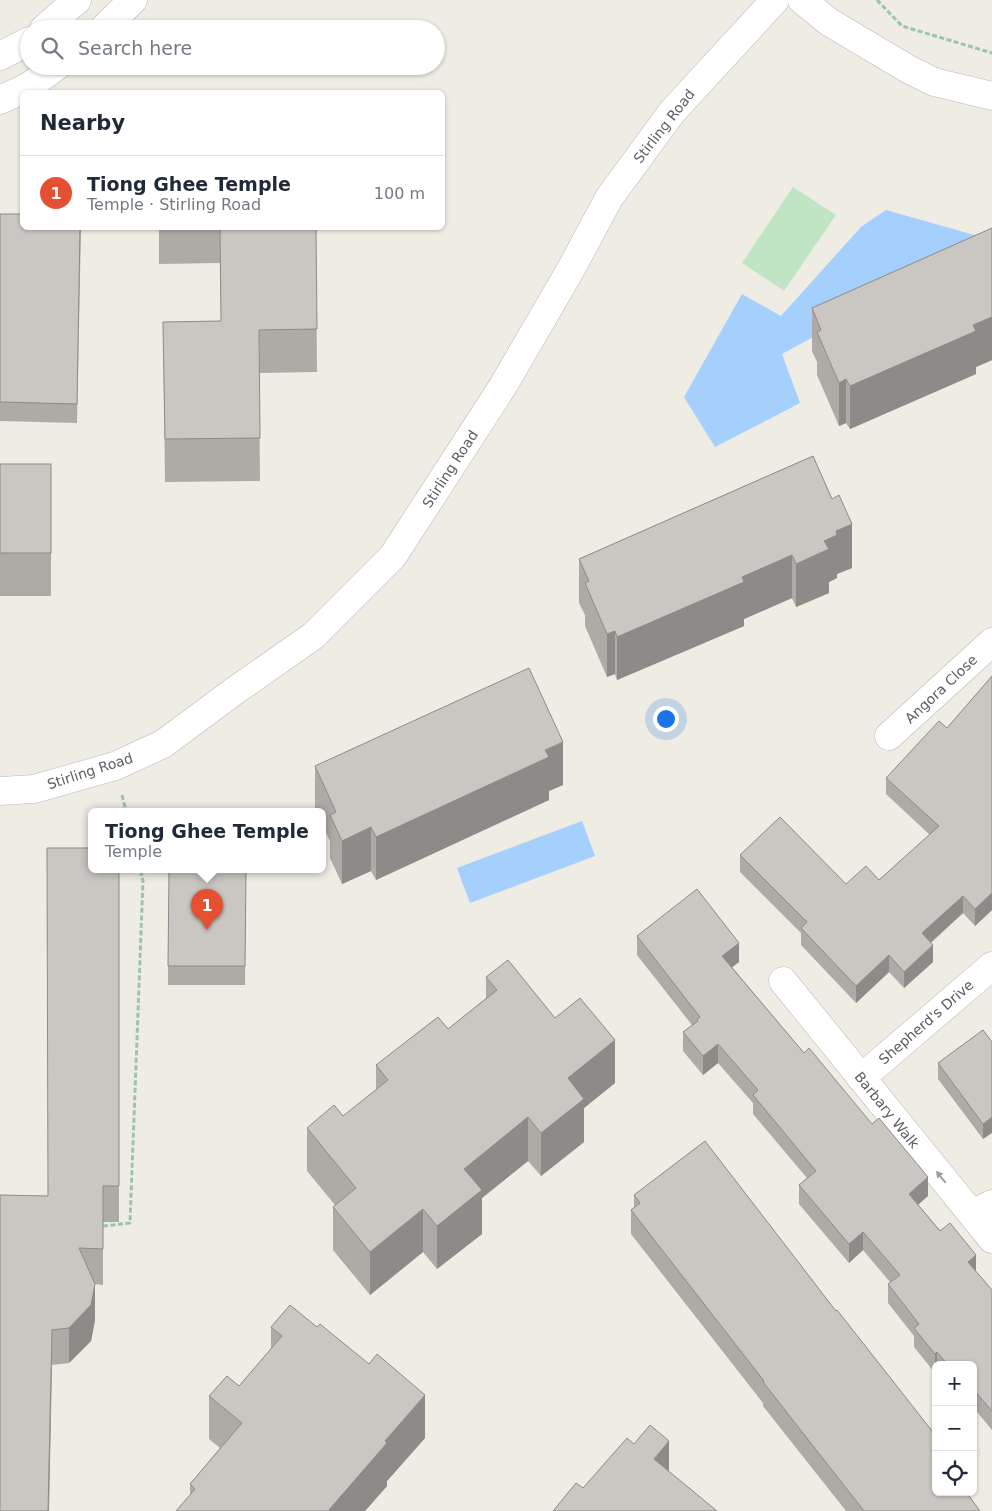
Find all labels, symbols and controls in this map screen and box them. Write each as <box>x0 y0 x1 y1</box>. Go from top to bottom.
search box <box>20 20 445 75</box>
icon: search <box>38 34 66 62</box>
text: Search here <box>78 37 192 59</box>
street label: Stirling Road <box>630 86 698 166</box>
text: Nearby <box>40 111 125 135</box>
text: Tiong Ghee Temple <box>87 173 291 195</box>
text: 1 <box>50 184 62 203</box>
text: 100 m <box>374 184 425 203</box>
text: Temple · Stirling Road <box>87 195 261 214</box>
street label: Stirling Road <box>419 427 481 511</box>
street label: Angora Close <box>902 651 980 727</box>
your location <box>653 706 679 732</box>
street label: Stirling Road <box>45 750 135 792</box>
popup <box>88 808 326 873</box>
text: Tiong Ghee Temple <box>105 820 309 842</box>
text: Temple <box>105 842 162 861</box>
pin: 1 <box>191 889 223 930</box>
street label: Shepherd's Drive <box>875 977 977 1067</box>
street label: Barbary Walk <box>851 1069 923 1152</box>
one-way arrow <box>936 1170 947 1183</box>
map controls <box>932 1361 977 1496</box>
button: + <box>932 1361 977 1406</box>
button: − <box>932 1406 977 1451</box>
button: locate <box>932 1451 977 1496</box>

